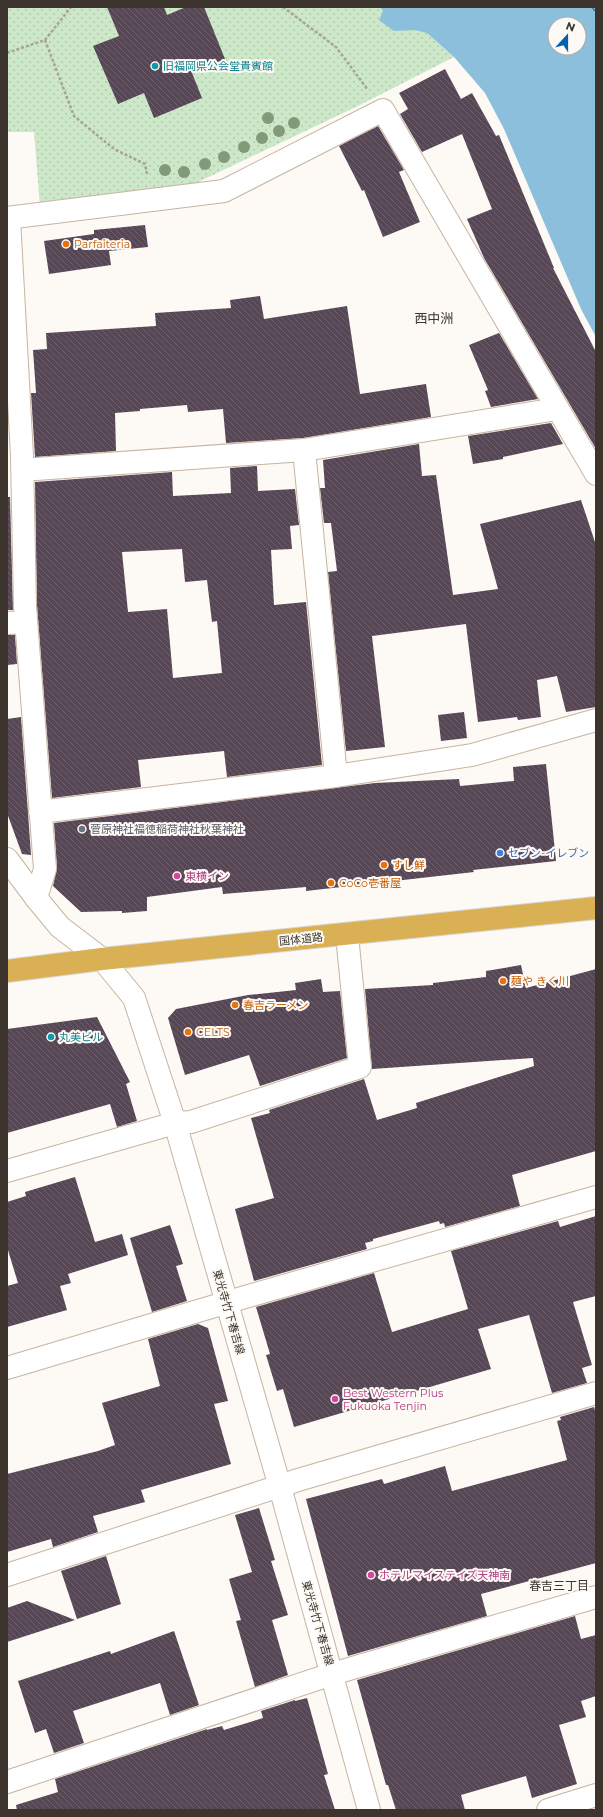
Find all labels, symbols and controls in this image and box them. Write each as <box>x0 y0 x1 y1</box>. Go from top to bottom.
north arrow <box>547 16 587 56</box>
text: N <box>564 19 577 35</box>
place label: 旧福岡県公会堂貴賓館 <box>163 59 273 73</box>
marker: 旧福岡県公会堂貴賓館 <box>150 61 160 71</box>
place label: Parfaiteria <box>74 237 130 251</box>
marker: Parfaiteria <box>61 239 71 249</box>
district label: 西中洲 <box>414 310 454 326</box>
place label: 菅原神社福徳稲荷神社秋葉神社 <box>90 822 244 836</box>
marker: 菅原神社福徳稲荷神社秋葉神社 <box>77 824 87 834</box>
place label: セブン-イレブン <box>508 846 589 860</box>
marker: セブン-イレブン <box>495 848 505 858</box>
place label: すし鮮 <box>392 858 425 872</box>
marker: すし鮮 <box>379 860 389 870</box>
place label: 東横イン <box>185 869 229 883</box>
marker: 東横イン <box>172 871 182 881</box>
place label: CoCo壱番屋 <box>339 876 401 890</box>
marker: CoCo壱番屋 <box>326 878 336 888</box>
street label: 国体道路 <box>278 930 324 948</box>
place label: 麺や きく川 <box>511 974 569 988</box>
marker: 麺や きく川 <box>498 976 508 986</box>
place label: 春吉ラーメン <box>243 998 309 1012</box>
marker: 春吉ラーメン <box>230 1000 240 1010</box>
place label: CELTS <box>196 1025 230 1039</box>
marker: CELTS <box>183 1027 193 1037</box>
place label: 丸美ビル <box>59 1030 103 1044</box>
marker: 丸美ビル <box>46 1032 56 1042</box>
street label: 東光寺竹下春吉線 <box>210 1268 248 1356</box>
place label: Best Western Plus Fukuoka Tenjin <box>343 1386 444 1413</box>
marker: Best Western Plus Fukuoka Tenjin <box>330 1394 340 1404</box>
place label: ホテルマイステイズ天神南 <box>379 1568 510 1582</box>
marker: ホテルマイステイズ天神南 <box>366 1570 376 1580</box>
district label: 春吉三丁目 <box>529 1578 589 1593</box>
street label: 東光寺竹下春吉線 <box>299 1579 337 1667</box>

